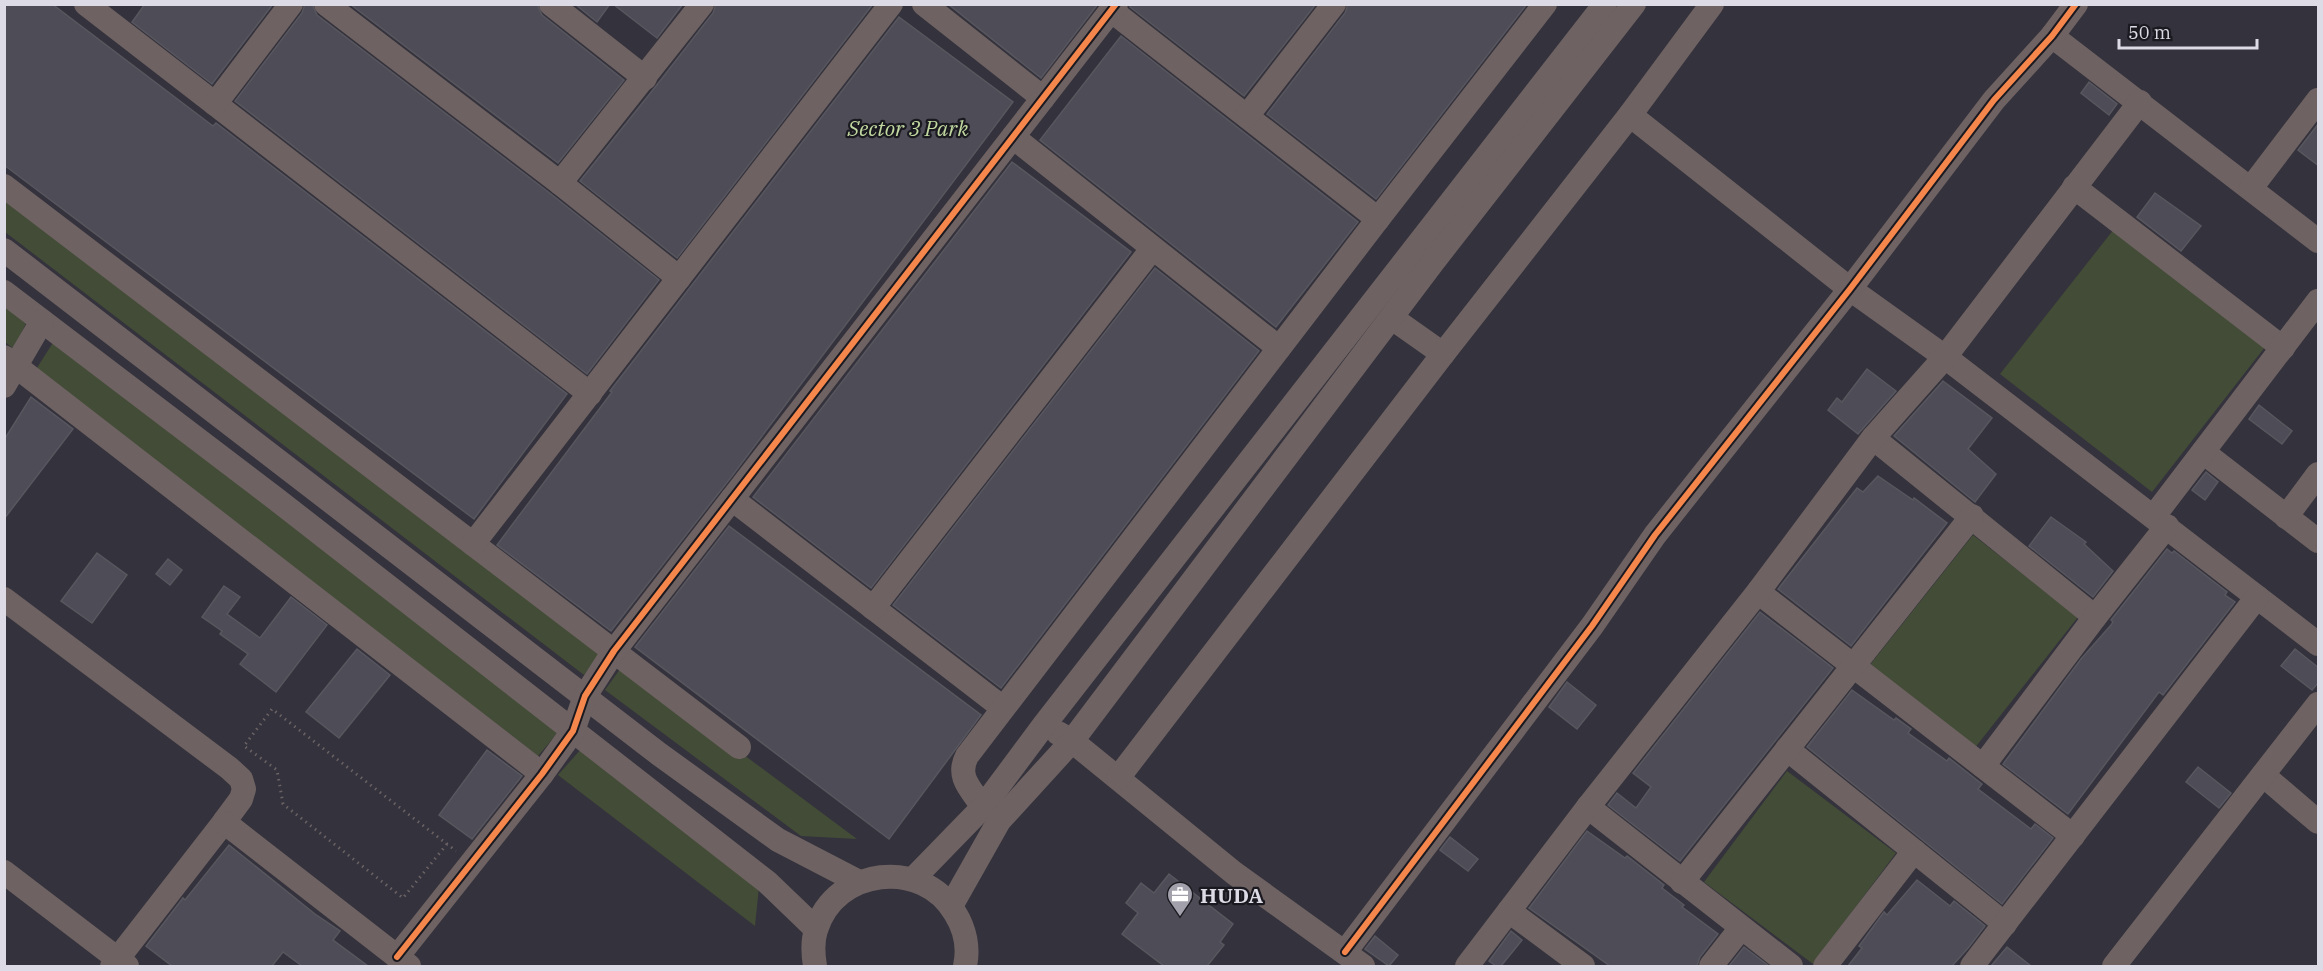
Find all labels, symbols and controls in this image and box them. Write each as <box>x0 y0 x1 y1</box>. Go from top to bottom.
scale bar <box>2119 12 2257 50</box>
text: 50 m <box>2128 21 2171 44</box>
park label: Sector 3 Park <box>846 114 969 142</box>
office icon: HUDA <box>1165 880 1195 918</box>
place label: HUDA <box>1200 881 1263 909</box>

